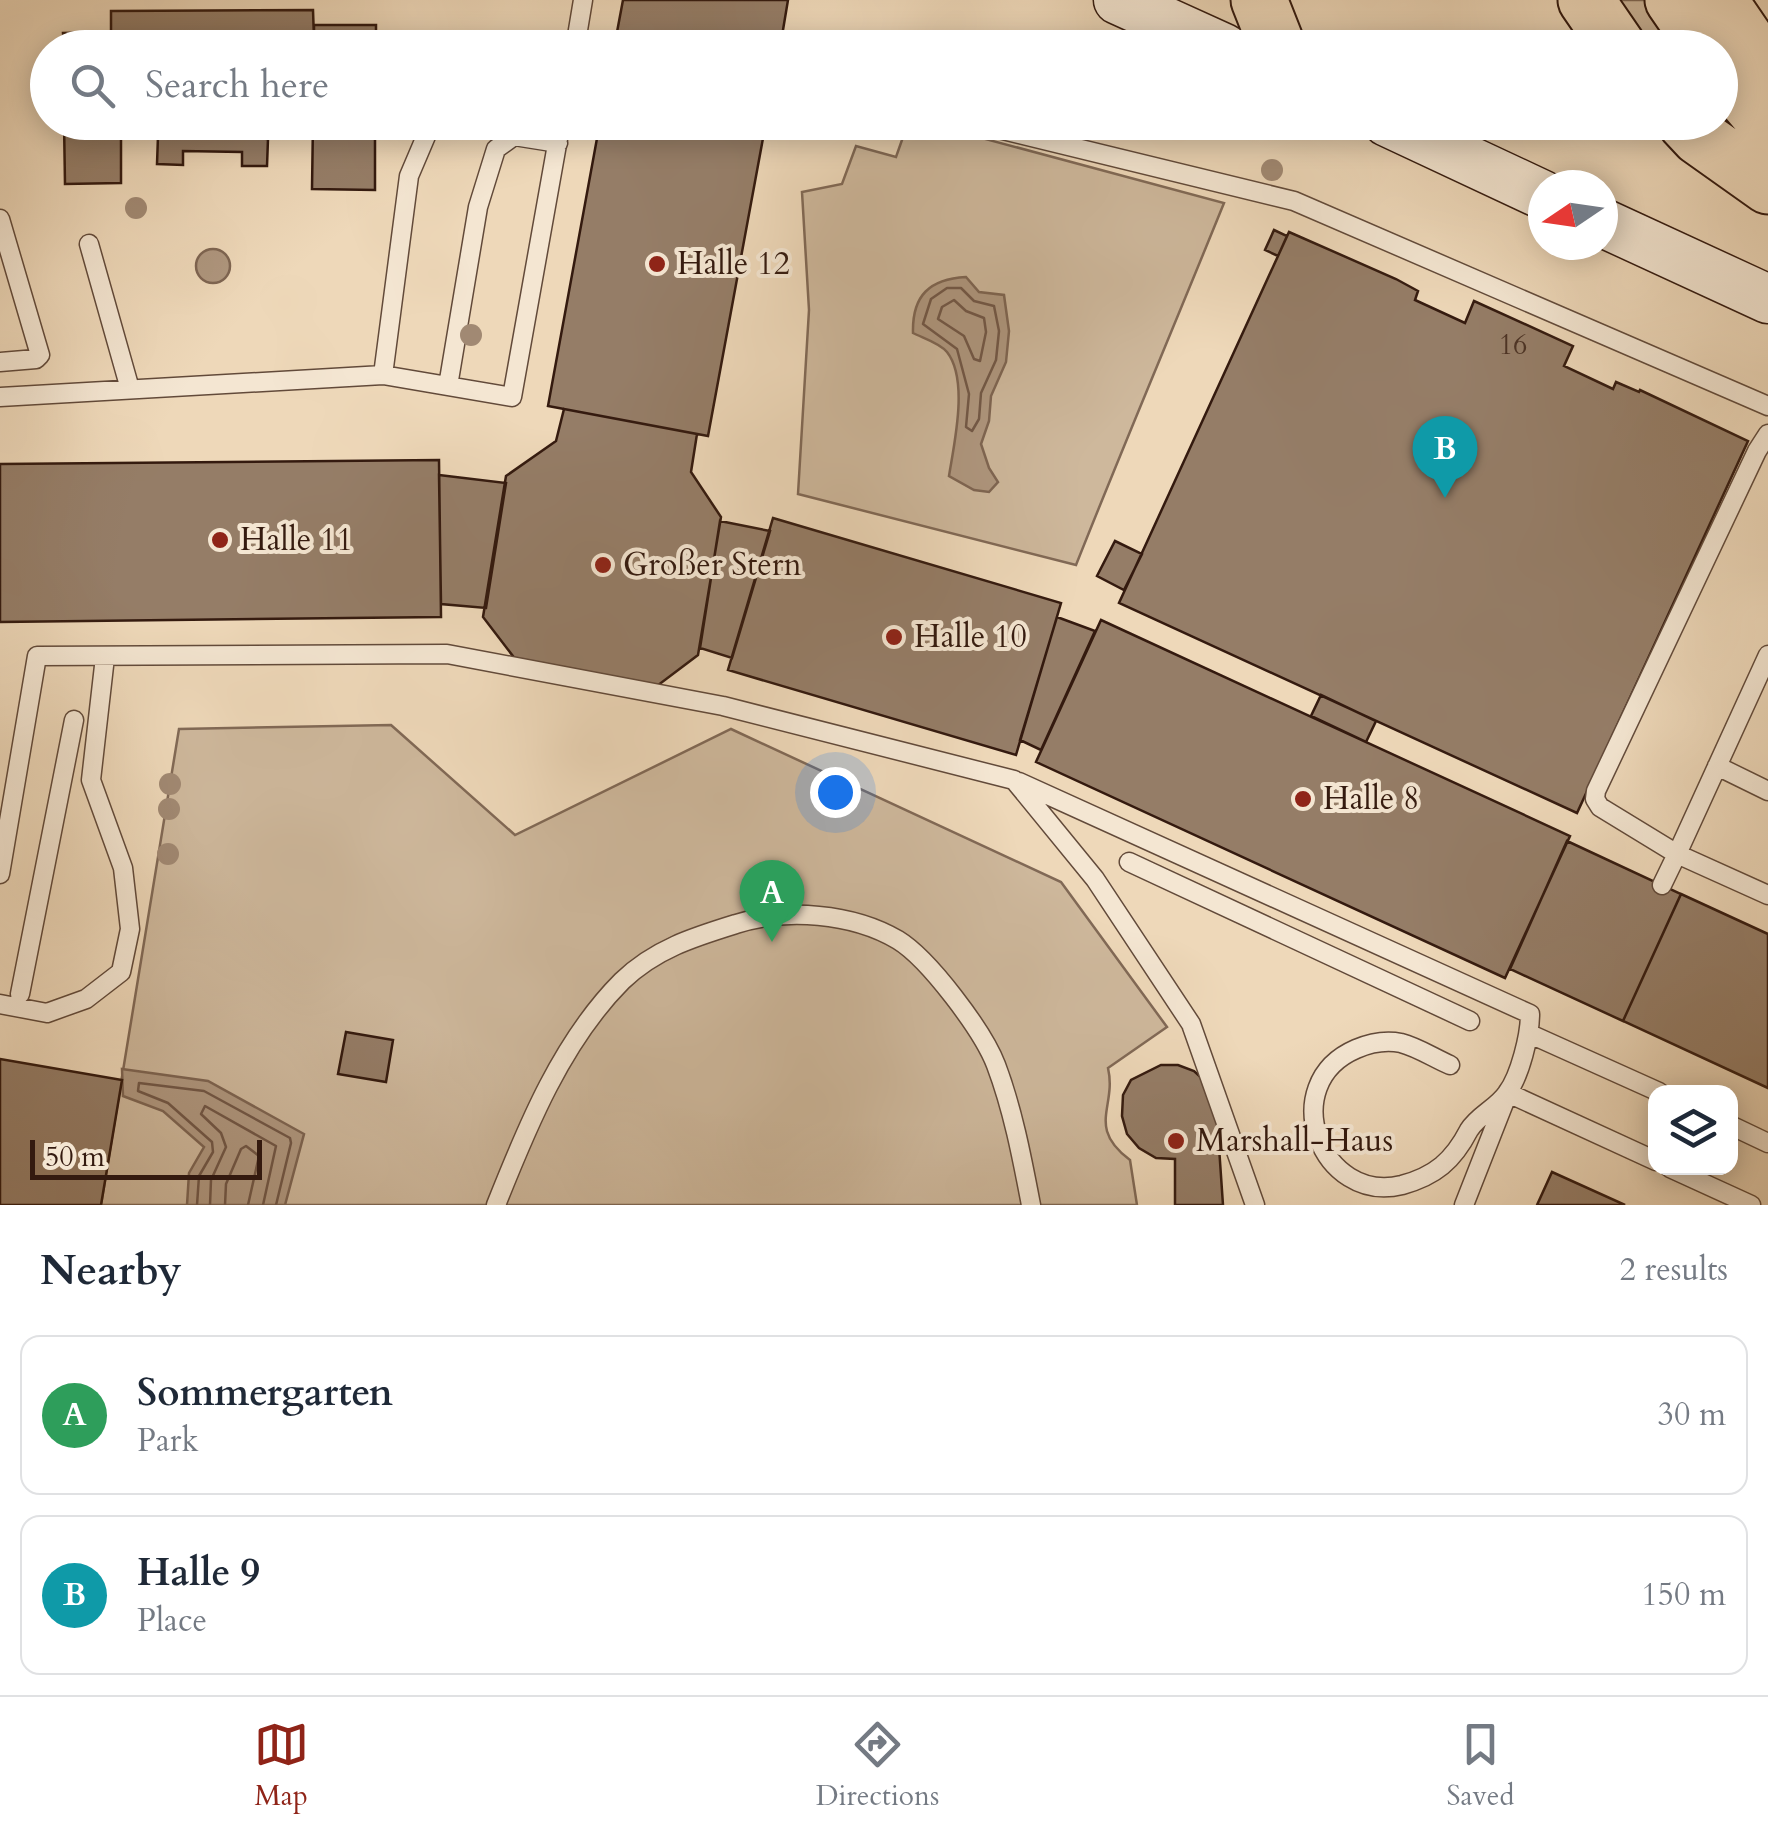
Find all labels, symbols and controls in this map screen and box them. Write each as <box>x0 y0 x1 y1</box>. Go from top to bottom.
search box <box>30 30 1738 140</box>
icon: search <box>65 58 120 113</box>
text: Search here <box>145 59 329 111</box>
north arrow <box>1528 170 1618 260</box>
place label: Halle 12 <box>677 242 790 286</box>
marker: Halle 12 <box>646 253 668 275</box>
house number: 16 <box>1499 326 1527 364</box>
pin: B <box>1412 416 1478 498</box>
place label: Halle 11 <box>240 518 353 562</box>
marker: Halle 11 <box>209 529 231 551</box>
place label: Großer Stern <box>623 543 802 587</box>
marker: Großer Stern <box>592 554 614 576</box>
place label: Halle 10 <box>914 615 1027 659</box>
marker: Halle 10 <box>883 626 905 648</box>
your location <box>810 767 861 818</box>
place label: Halle 8 <box>1323 777 1419 821</box>
marker: Halle 8 <box>1292 788 1314 810</box>
pin: A <box>740 860 804 942</box>
map controls <box>1648 1085 1738 1175</box>
button: layers <box>1648 1085 1738 1175</box>
place label: Marshall-Haus <box>1196 1119 1393 1163</box>
marker: Marshall-Haus <box>1165 1130 1187 1152</box>
scale bar <box>30 1135 262 1180</box>
text: 50 m <box>45 1138 105 1176</box>
text: Nearby <box>40 1242 182 1299</box>
text: 2 results <box>1620 1248 1728 1292</box>
text: Sommergarten <box>137 1367 393 1419</box>
text: A <box>62 1393 87 1437</box>
text: 30 m <box>1658 1393 1726 1437</box>
text: Park <box>137 1419 199 1463</box>
text: Halle 9 <box>137 1547 260 1599</box>
text: B <box>63 1573 86 1617</box>
text: 150 m <box>1641 1573 1726 1617</box>
text: Place <box>137 1599 207 1643</box>
tab: Map <box>254 1717 309 1815</box>
tab: Directions <box>816 1717 939 1815</box>
tab: Saved <box>1446 1717 1514 1815</box>

